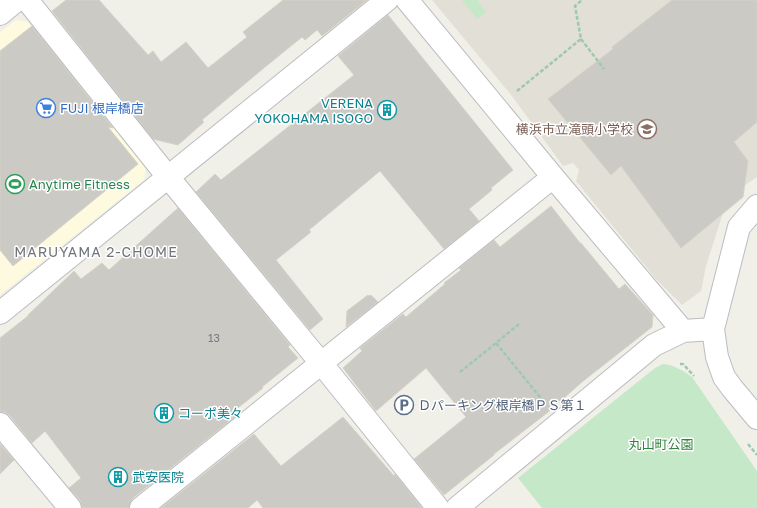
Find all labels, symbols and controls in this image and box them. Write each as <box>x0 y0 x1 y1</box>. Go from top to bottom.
place label: VERENA YOKOHAMA ISOGO <box>255 95 373 126</box>
supermarket icon: FUJI 根岸橋店 <box>35 97 57 119</box>
building icon: VERENA YOKOHAMA ISOGO <box>376 99 398 121</box>
place label: FUJI 根岸橋店 <box>60 100 144 116</box>
school or university icon: 横浜市立滝頭小学校 <box>636 118 658 140</box>
place label: 横浜市立滝頭小学校 <box>516 121 633 137</box>
sports icon: Anytime Fitness <box>4 173 26 195</box>
place label: Anytime Fitness <box>29 176 130 192</box>
district label: MARUYAMA 2-CHOME <box>14 243 178 260</box>
house number: 13 <box>208 331 220 344</box>
parking icon: Ｄパーキング根岸橋ＰＳ第１ <box>393 394 415 416</box>
place label: Ｄパーキング根岸橋ＰＳ第１ <box>418 397 587 413</box>
building icon: コーポ美々 <box>153 402 175 424</box>
place label: コーポ美々 <box>178 405 243 421</box>
park label: 丸山町公園 <box>628 436 694 452</box>
building icon: 武安医院 <box>107 466 129 488</box>
place label: 武安医院 <box>132 469 184 485</box>

